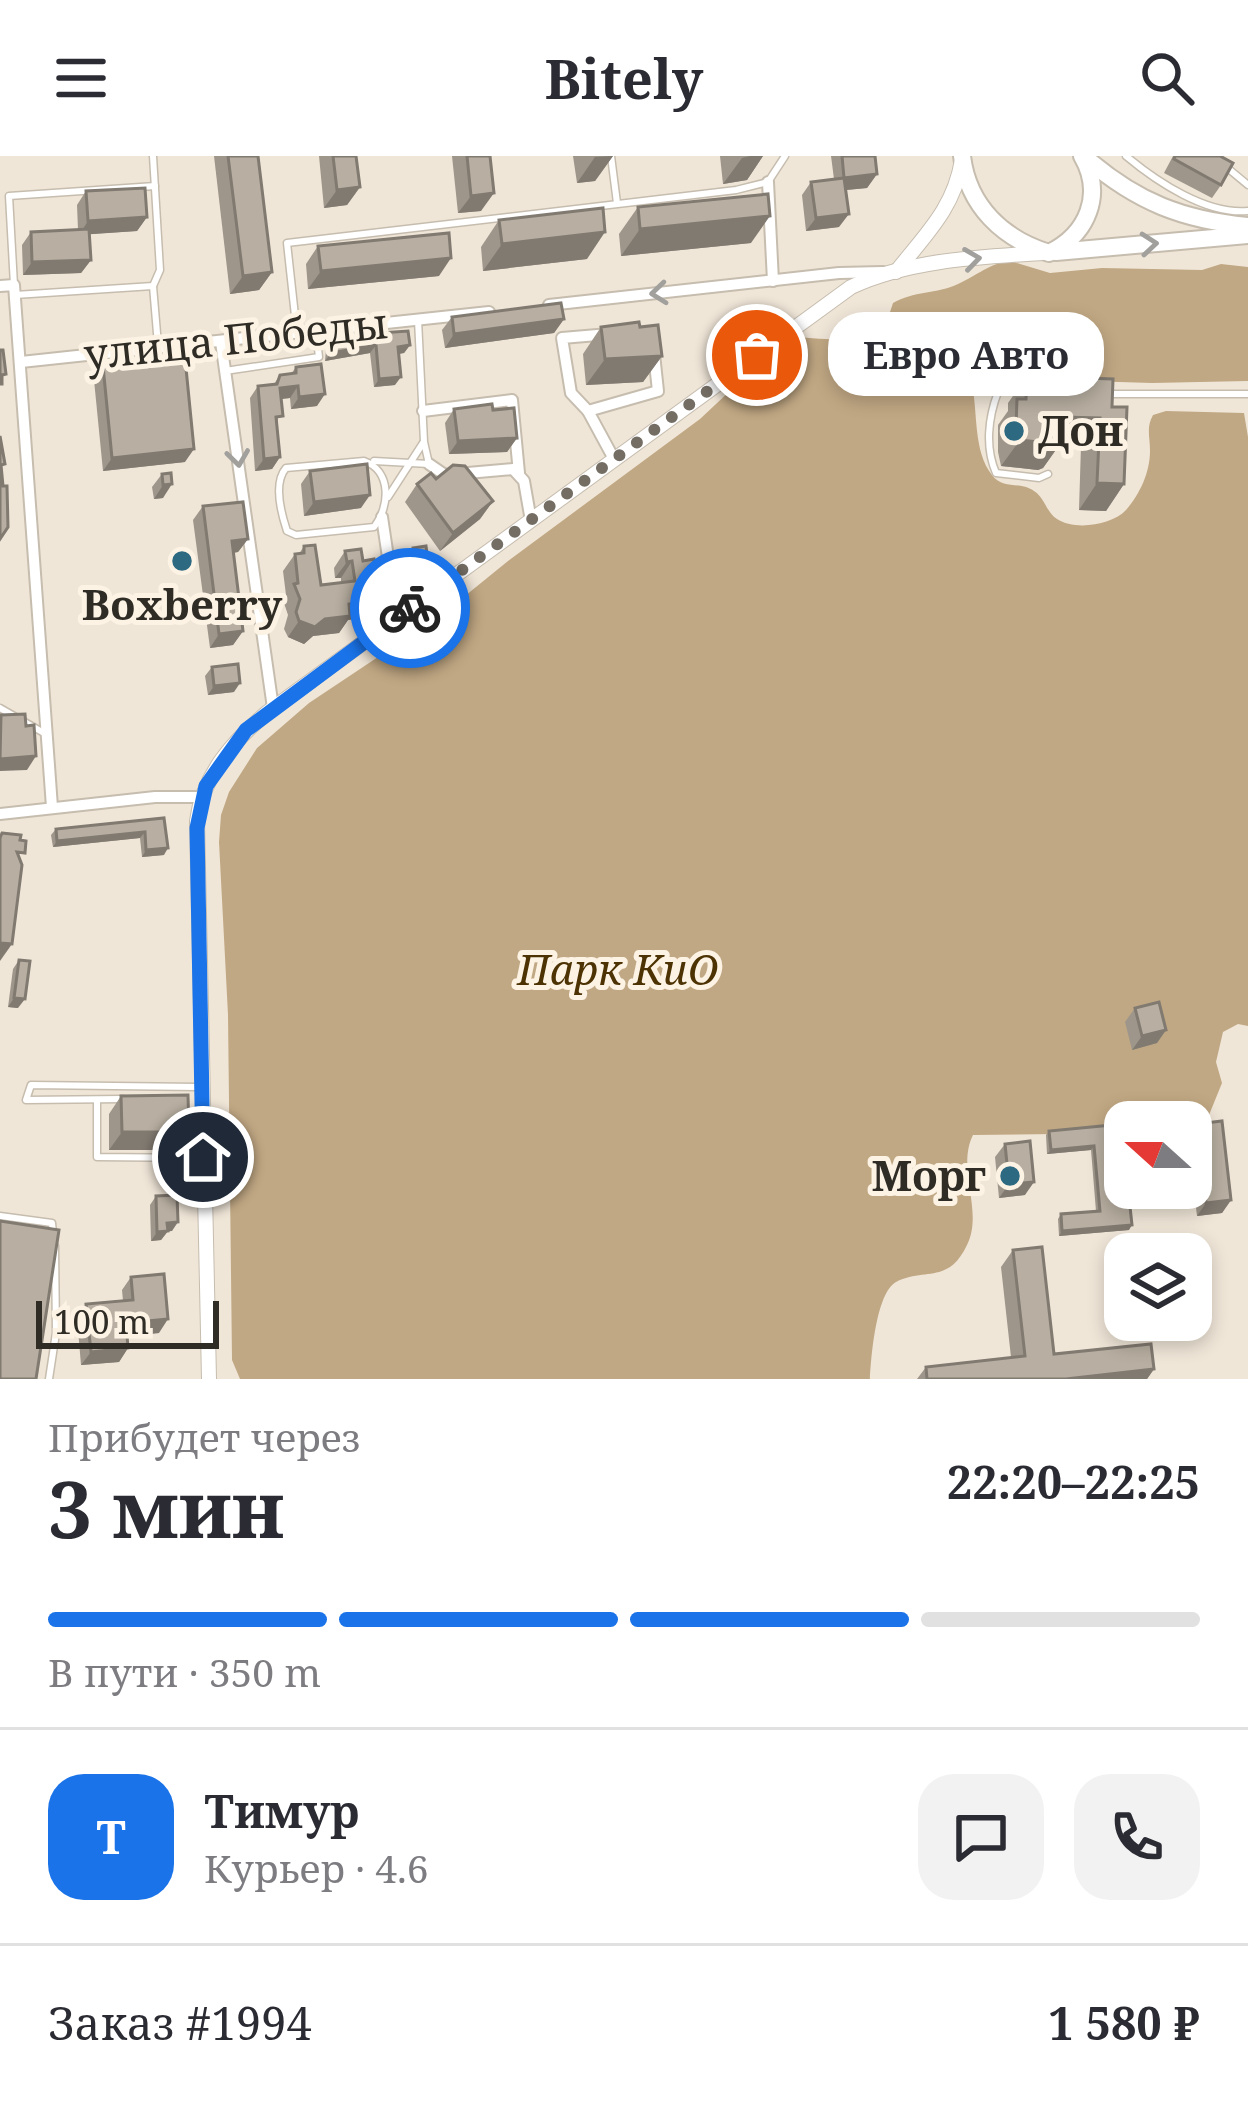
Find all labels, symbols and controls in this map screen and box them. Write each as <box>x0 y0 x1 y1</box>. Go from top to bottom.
text: Bitely <box>545 41 703 115</box>
icon: menu <box>48 45 114 111</box>
icon: search <box>1134 45 1200 111</box>
one-way arrow <box>1140 231 1159 257</box>
one-way arrow <box>962 247 982 273</box>
one-way arrow <box>649 280 669 306</box>
street label: улица Победы <box>81 293 391 382</box>
pin <box>706 304 808 406</box>
callout: Евро Авто <box>829 313 1105 397</box>
icon: bag <box>724 322 790 388</box>
text: Евро Авто <box>863 327 1069 380</box>
place label: Дон <box>1038 401 1123 458</box>
marker: Дон <box>1001 418 1027 444</box>
one-way arrow <box>224 448 250 468</box>
marker: Boxberry <box>169 548 195 574</box>
courier <box>350 548 470 668</box>
place label: Boxberry <box>82 575 283 632</box>
icon: bike <box>377 575 443 641</box>
park label: Парк КиО <box>516 940 719 997</box>
north arrow <box>1104 1101 1212 1209</box>
map controls <box>1104 1101 1212 1341</box>
pin <box>152 1106 254 1208</box>
icon: home <box>170 1124 236 1190</box>
place label: Морг <box>872 1146 986 1203</box>
marker: Морг <box>997 1163 1023 1189</box>
button: layers <box>1104 1233 1212 1341</box>
scale bar <box>36 1295 219 1348</box>
text: 100 m <box>54 1299 149 1344</box>
text: Прибудет через <box>48 1410 360 1463</box>
text: 22:20–22:25 <box>947 1451 1200 1512</box>
text: 3 мин <box>48 1455 284 1561</box>
text: В пути · 350 m <box>48 1645 321 1698</box>
button: chat <box>918 1774 1044 1900</box>
button: phone <box>1074 1774 1200 1900</box>
text: Тимур <box>204 1780 359 1841</box>
text: Т <box>96 1806 126 1867</box>
text: Курьер · 4.6 <box>204 1841 428 1894</box>
text: Заказ #1994 <box>48 1992 312 2053</box>
text: 1 580 ₽ <box>1048 1992 1200 2053</box>

